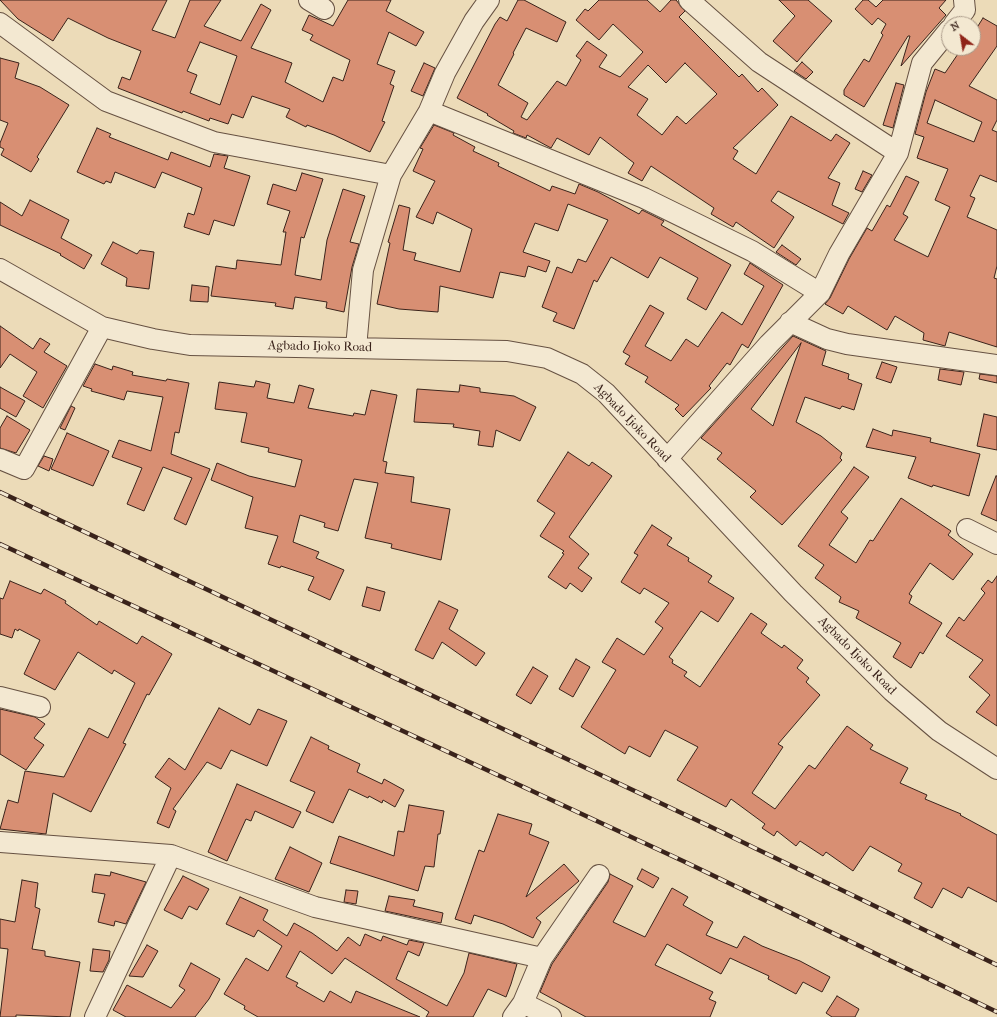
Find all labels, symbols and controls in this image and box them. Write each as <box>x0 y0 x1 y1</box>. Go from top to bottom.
north arrow <box>941 16 981 56</box>
text: N <box>948 18 962 34</box>
street label: Agbado Ijoko Road <box>268 338 372 356</box>
street label: Agbado Ijoko Road <box>590 380 674 466</box>
street label: Agbado Ijoko Road <box>815 614 899 698</box>

